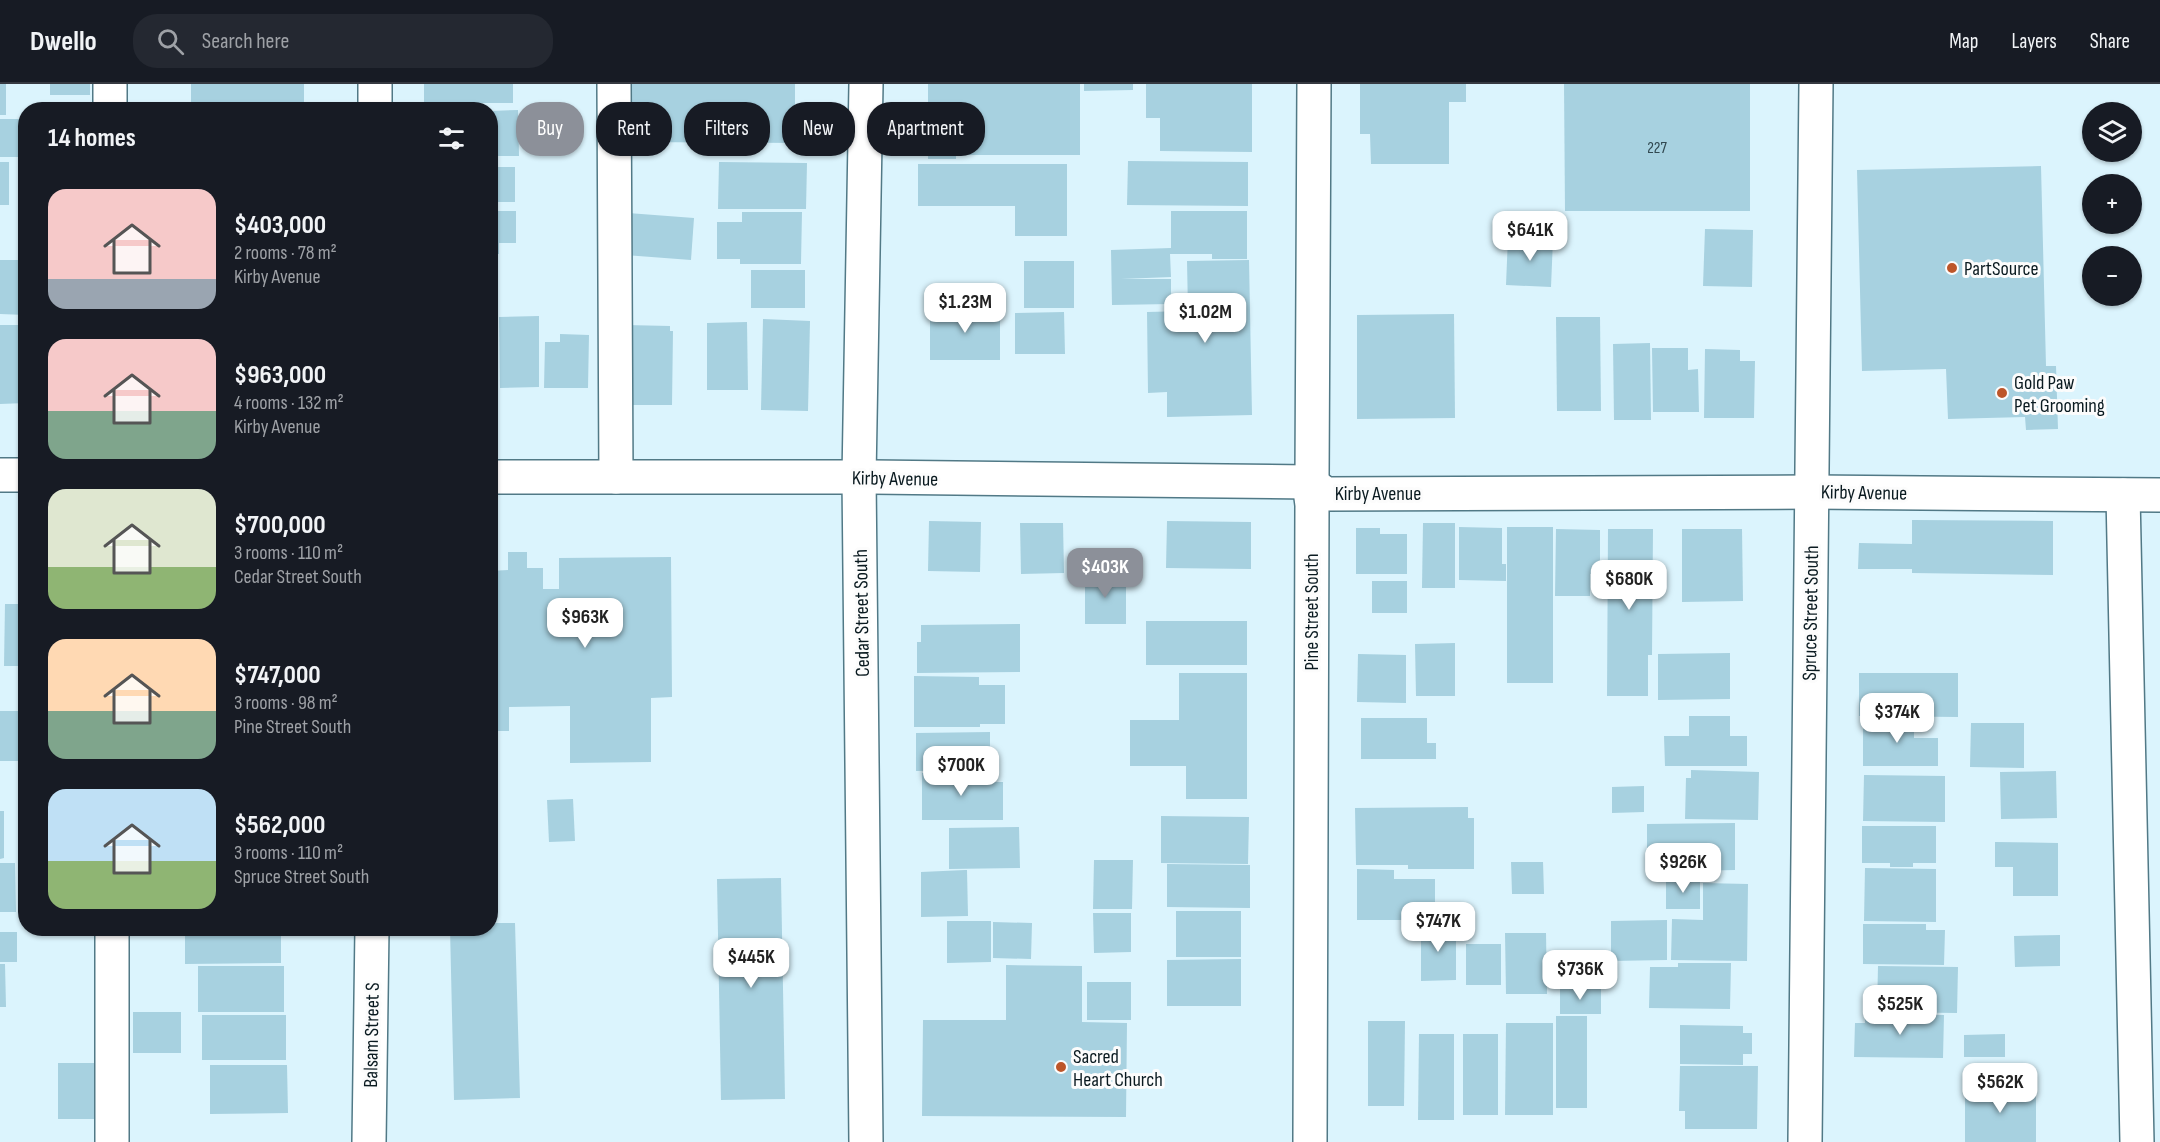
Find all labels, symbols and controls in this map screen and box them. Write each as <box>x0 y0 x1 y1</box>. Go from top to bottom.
search box <box>133 14 553 68</box>
text: Dwello <box>30 25 97 58</box>
icon: search <box>154 25 187 58</box>
text: Search here <box>202 28 289 55</box>
text: Map <box>1949 29 1978 54</box>
text: Layers <box>2011 29 2057 54</box>
text: Share <box>2090 29 2130 54</box>
chip: Buy <box>516 102 584 156</box>
chip: Rent <box>596 102 672 156</box>
chip: Filters <box>684 102 770 156</box>
chip: New <box>782 102 855 156</box>
chip: Apartment <box>867 102 985 156</box>
map controls <box>2082 102 2142 306</box>
button: layers <box>2082 102 2142 162</box>
icon: filters <box>435 122 468 155</box>
text: 14 homes <box>48 123 136 154</box>
house number: 227 <box>1647 139 1667 158</box>
button: + <box>2082 174 2142 234</box>
text: $403,000 <box>234 210 326 241</box>
pin: $641K <box>1488 211 1572 262</box>
icon: home <box>96 213 168 285</box>
text: $641K <box>1506 218 1554 242</box>
text: 2 rooms · 78 m² <box>234 241 337 265</box>
button: − <box>2082 246 2142 306</box>
place label: PartSource <box>1964 257 2039 281</box>
marker: PartSource <box>1945 261 1959 275</box>
text: Kirby Avenue <box>234 265 321 289</box>
pin: $1.23M <box>916 283 1014 334</box>
text: $1.23M <box>938 290 992 314</box>
pin: $1.02M <box>1156 293 1254 344</box>
text: $1.02M <box>1178 300 1232 324</box>
text: $963,000 <box>234 360 326 391</box>
icon: home <box>96 363 168 435</box>
place label: Gold Paw Pet Grooming <box>2014 371 2105 418</box>
marker: Gold Paw Pet Grooming <box>1995 386 2009 400</box>
text: 4 rooms · 132 m² <box>234 391 344 415</box>
text: Kirby Avenue <box>234 415 321 439</box>
street label: Kirby Avenue <box>852 466 938 492</box>
street label: Kirby Avenue <box>1821 480 1907 506</box>
street label: Kirby Avenue <box>1335 482 1421 506</box>
text: $700,000 <box>234 510 326 541</box>
icon: home <box>96 513 168 585</box>
text: 3 rooms · 110 m² <box>234 541 343 565</box>
street label: Spruce Street South <box>1798 545 1824 681</box>
pin: $403K <box>1063 548 1147 599</box>
street label: Cedar Street South <box>849 549 875 677</box>
street label: Pine Street South <box>1300 553 1324 671</box>
text: $403K <box>1081 555 1129 579</box>
pin: $680K <box>1587 560 1671 611</box>
text: Cedar Street South <box>234 565 362 589</box>
text: $680K <box>1605 567 1653 591</box>
pin: $963K <box>543 598 627 649</box>
text: $963K <box>561 605 609 629</box>
text: $747,000 <box>234 660 321 691</box>
icon: home <box>96 663 168 735</box>
text: 3 rooms · 98 m² <box>234 691 338 715</box>
pin: $374K <box>1855 693 1939 744</box>
text: $374K <box>1874 700 1920 724</box>
text: Pine Street South <box>234 715 351 739</box>
pin: $700K <box>919 746 1003 797</box>
text: $700K <box>937 753 985 777</box>
text: $562,000 <box>234 810 325 841</box>
icon: home <box>96 813 168 885</box>
text: 3 rooms · 110 m² <box>234 841 343 865</box>
pin: $926K <box>1641 843 1725 894</box>
text: $926K <box>1659 850 1707 874</box>
text: Spruce Street South <box>234 865 369 889</box>
pin: $747K <box>1396 902 1480 953</box>
text: $747K <box>1415 909 1461 933</box>
pin: $445K <box>709 938 793 989</box>
text: $445K <box>727 945 775 969</box>
pin: $736K <box>1538 950 1622 1001</box>
text: $736K <box>1556 957 1604 981</box>
street label: Balsam Street S <box>359 982 385 1088</box>
pin: $525K <box>1858 985 1942 1036</box>
text: $525K <box>1877 992 1923 1016</box>
place label: Sacred Heart Church <box>1073 1045 1163 1092</box>
marker: Sacred Heart Church <box>1054 1060 1068 1074</box>
pin: $562K <box>1958 1063 2042 1114</box>
text: $562K <box>1976 1070 2024 1094</box>

